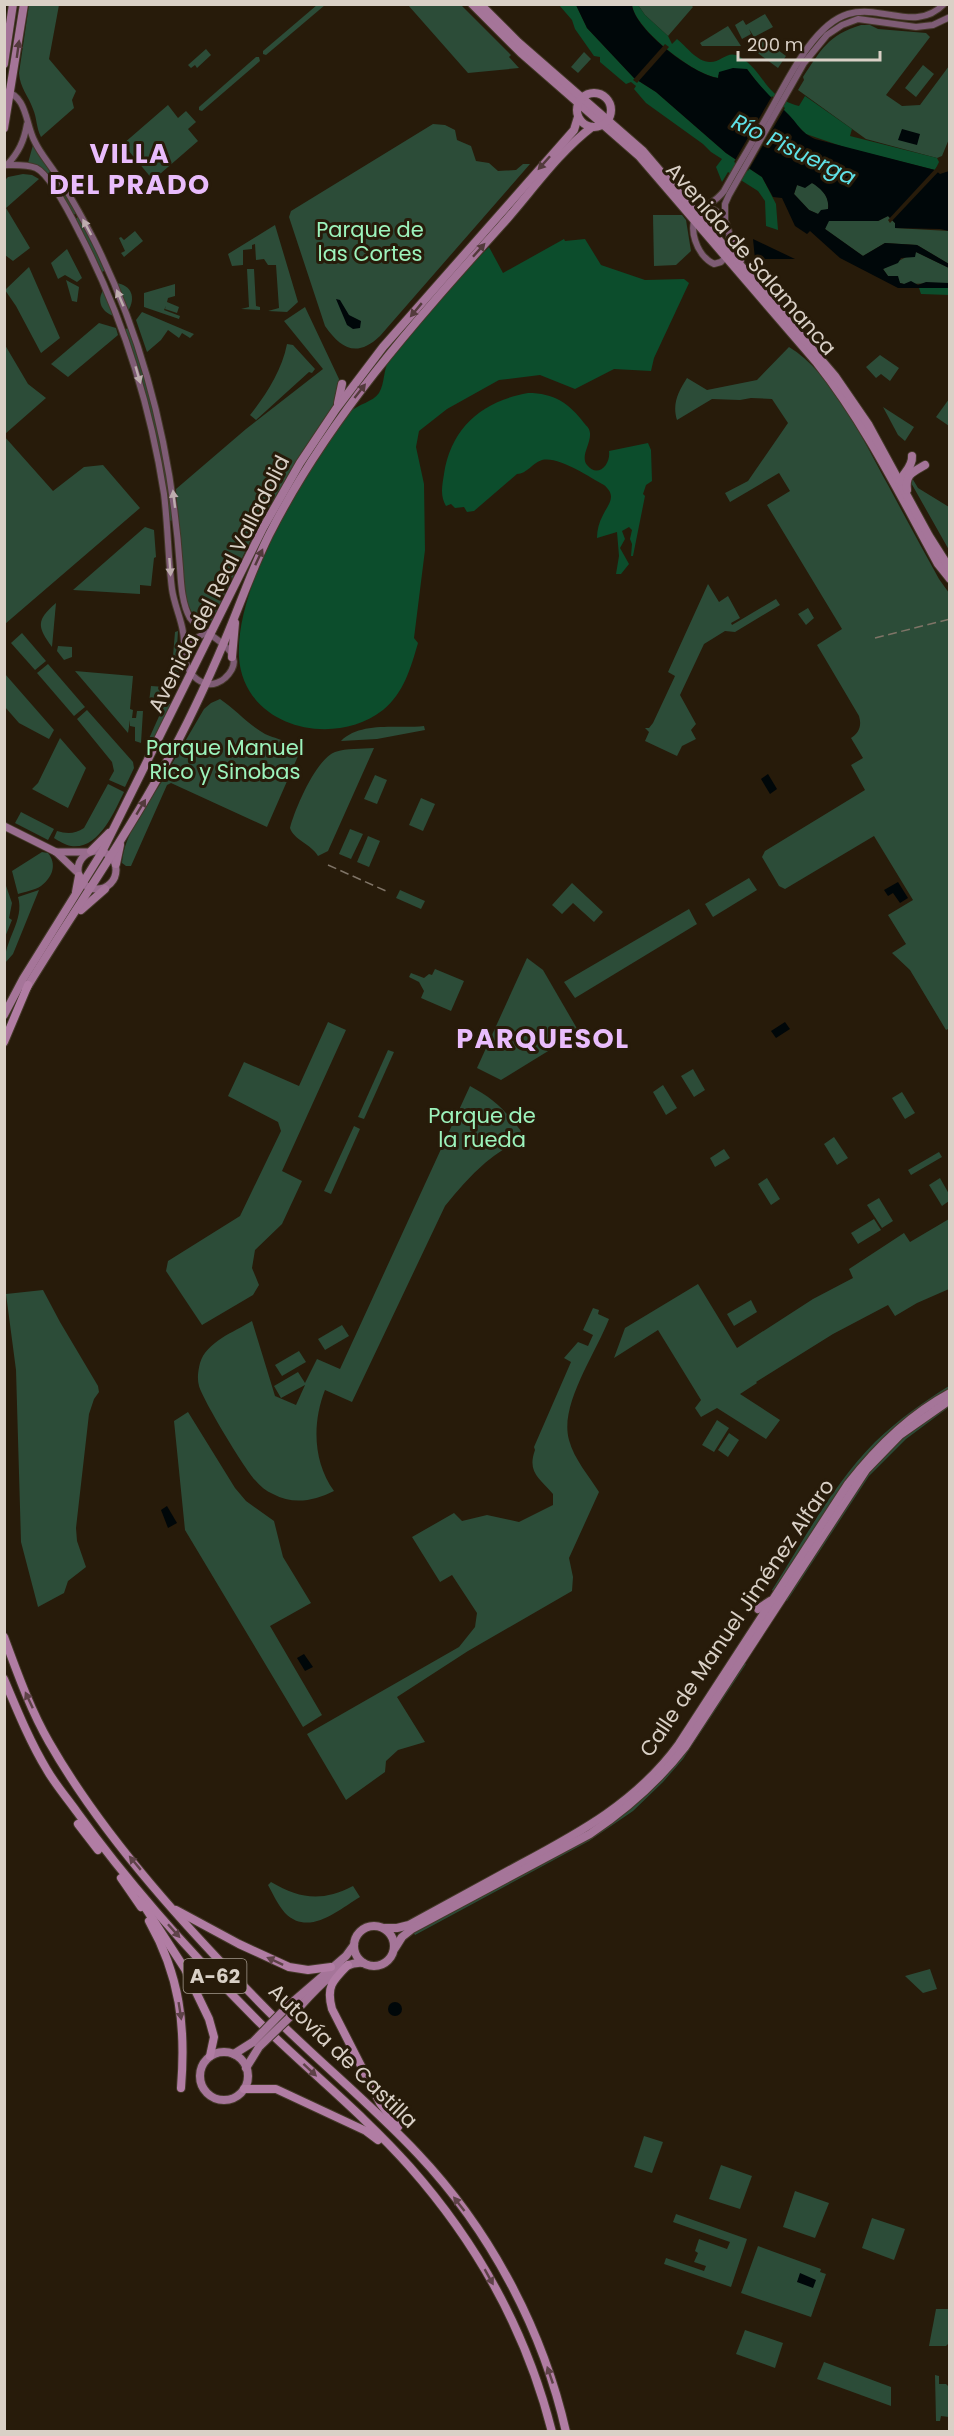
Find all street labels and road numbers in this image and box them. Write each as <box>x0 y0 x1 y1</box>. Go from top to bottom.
street label: Avenida de Salamanca <box>660 156 843 361</box>
street label: Avenida del Real Valladolid <box>141 450 296 717</box>
street label: Calle de Manuel Jiménez Alfaro <box>632 1473 841 1762</box>
road number: A-62 <box>184 1959 246 1993</box>
street label: Autovía de Castilla <box>262 1977 424 2134</box>

